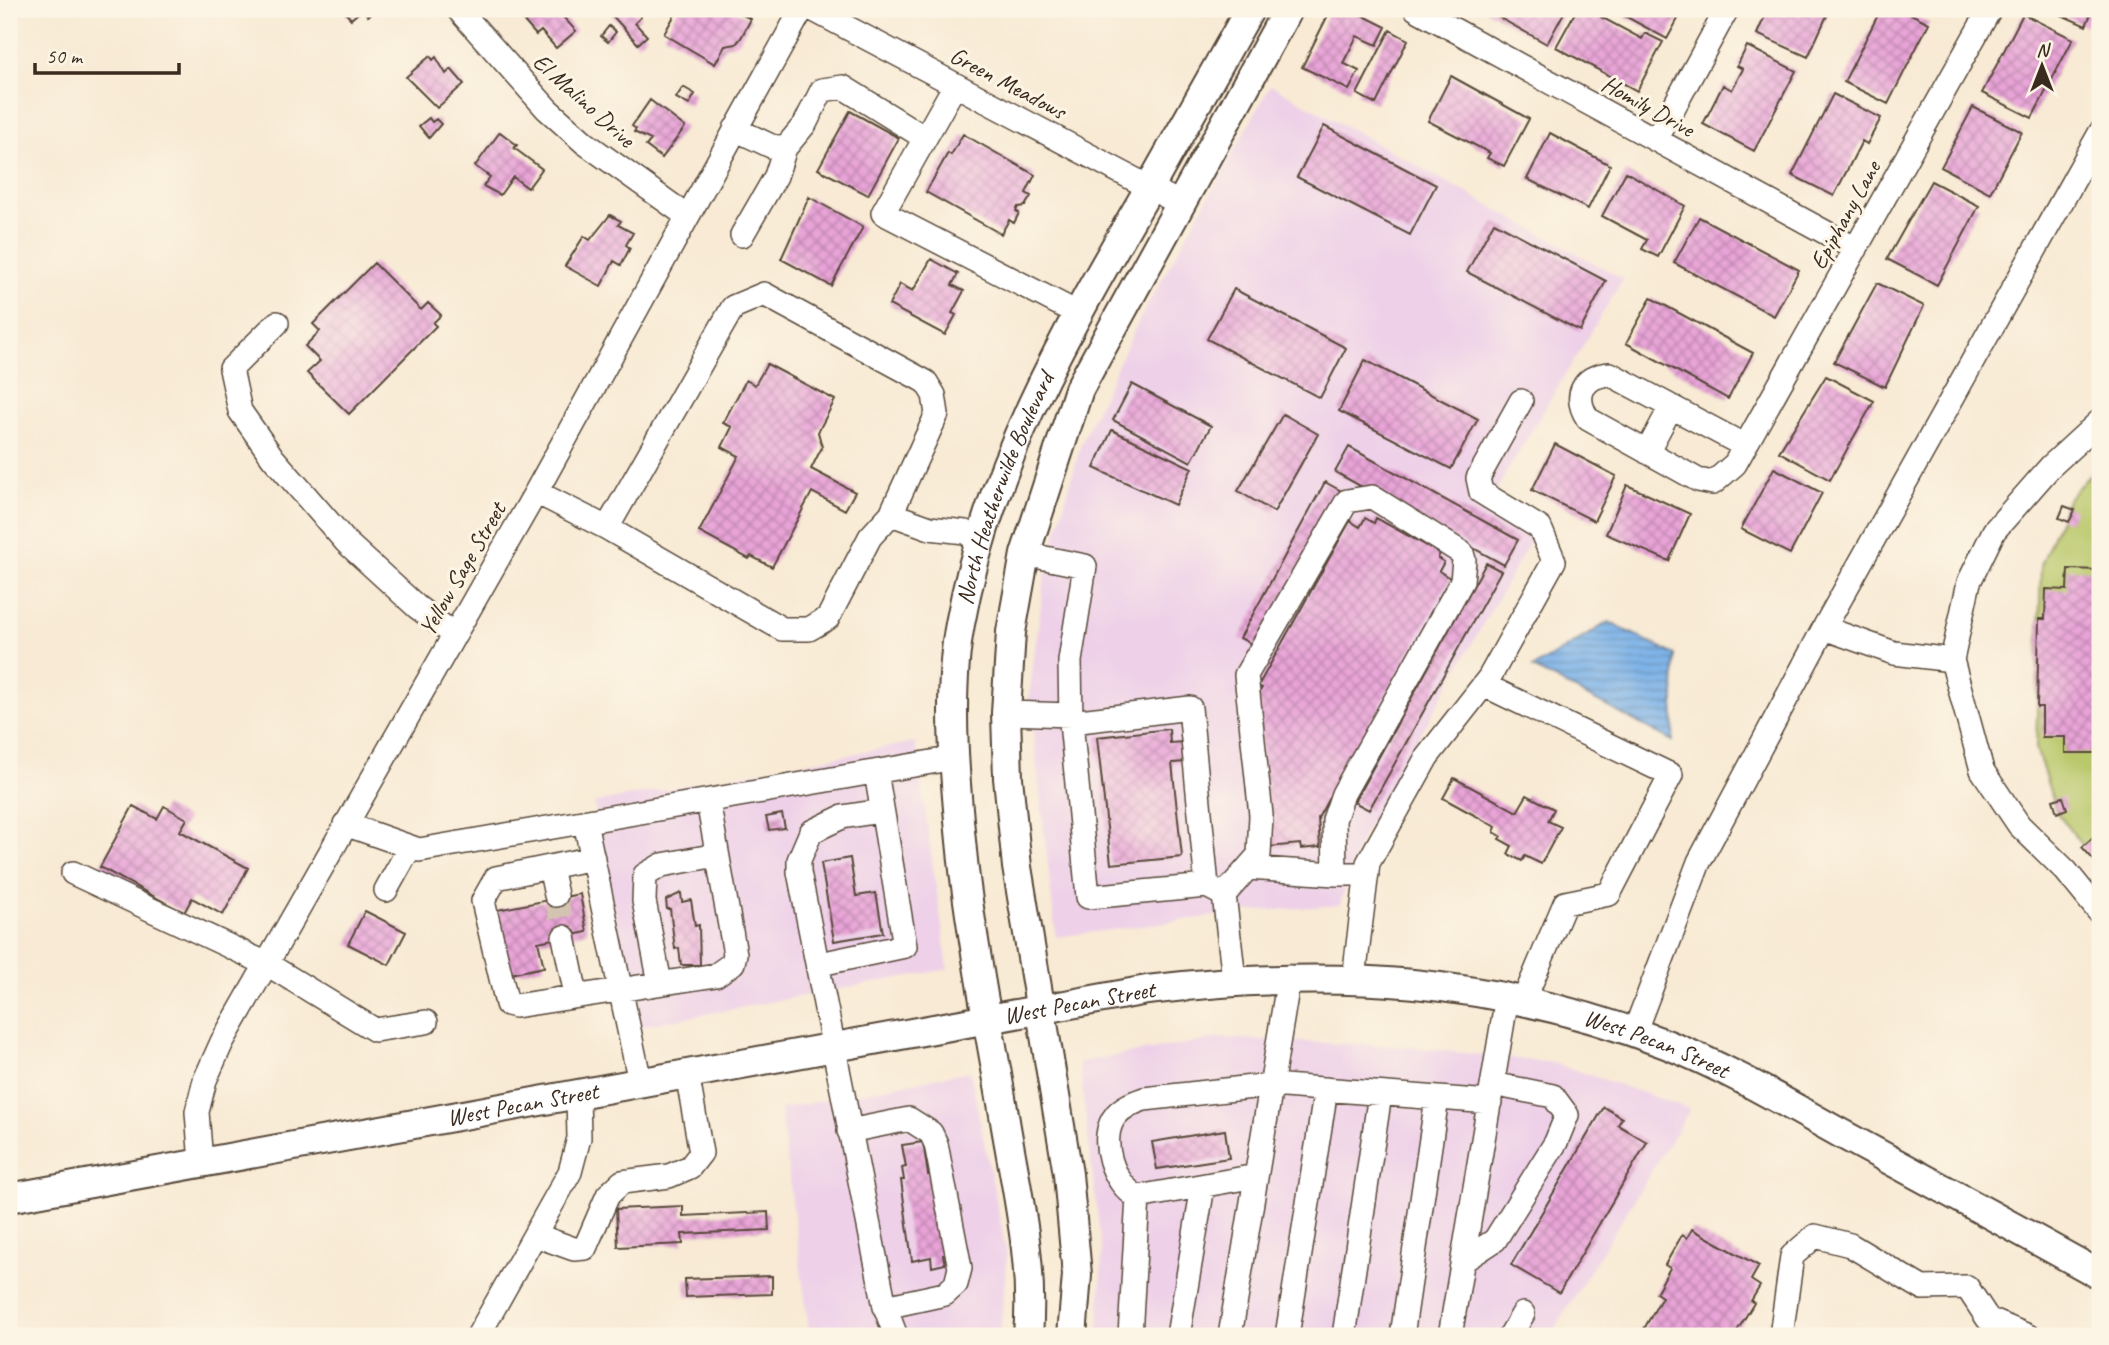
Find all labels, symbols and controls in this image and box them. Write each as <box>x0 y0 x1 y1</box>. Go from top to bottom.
scale bar <box>35 32 178 76</box>
north arrow <box>2008 32 2078 102</box>
text: N <box>2036 38 2051 62</box>
street label: Green Meadows <box>945 40 1073 127</box>
text: 50 m <box>46 43 84 69</box>
street label: El Malino Drive <box>527 46 643 155</box>
street label: Homily Drive <box>1597 68 1701 145</box>
street label: Epiphany Lane <box>1803 154 1888 274</box>
street label: North Heatherwilde Boulevard <box>949 364 1062 607</box>
street label: Yellow Sage Street <box>412 495 513 641</box>
street label: West Pecan Street <box>1001 974 1158 1031</box>
street label: West Pecan Street <box>1581 1002 1736 1086</box>
street label: West Pecan Street <box>445 1075 602 1133</box>

